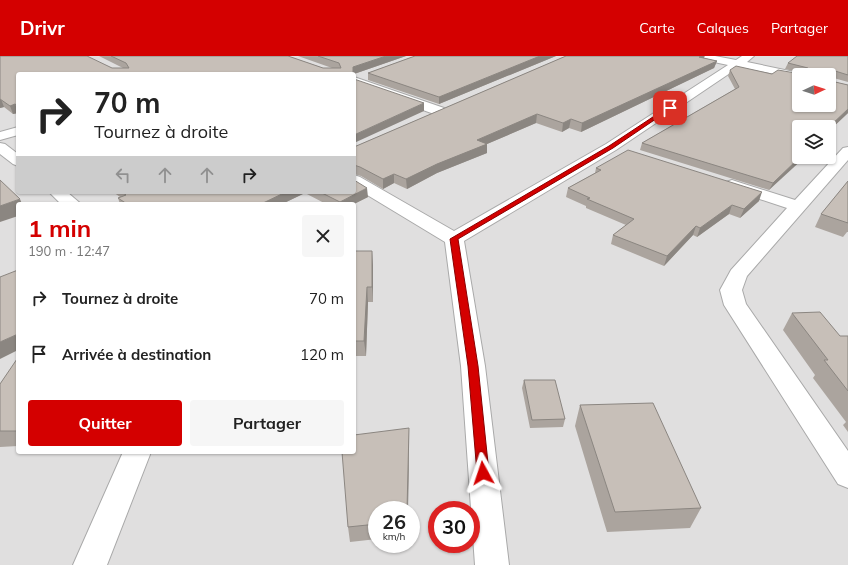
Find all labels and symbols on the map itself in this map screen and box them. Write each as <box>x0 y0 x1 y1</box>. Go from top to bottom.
north arrow <box>792 68 836 112</box>
pin <box>653 91 687 125</box>
position arrow <box>462 452 504 494</box>
speed limit sign: 30 <box>428 501 480 553</box>

